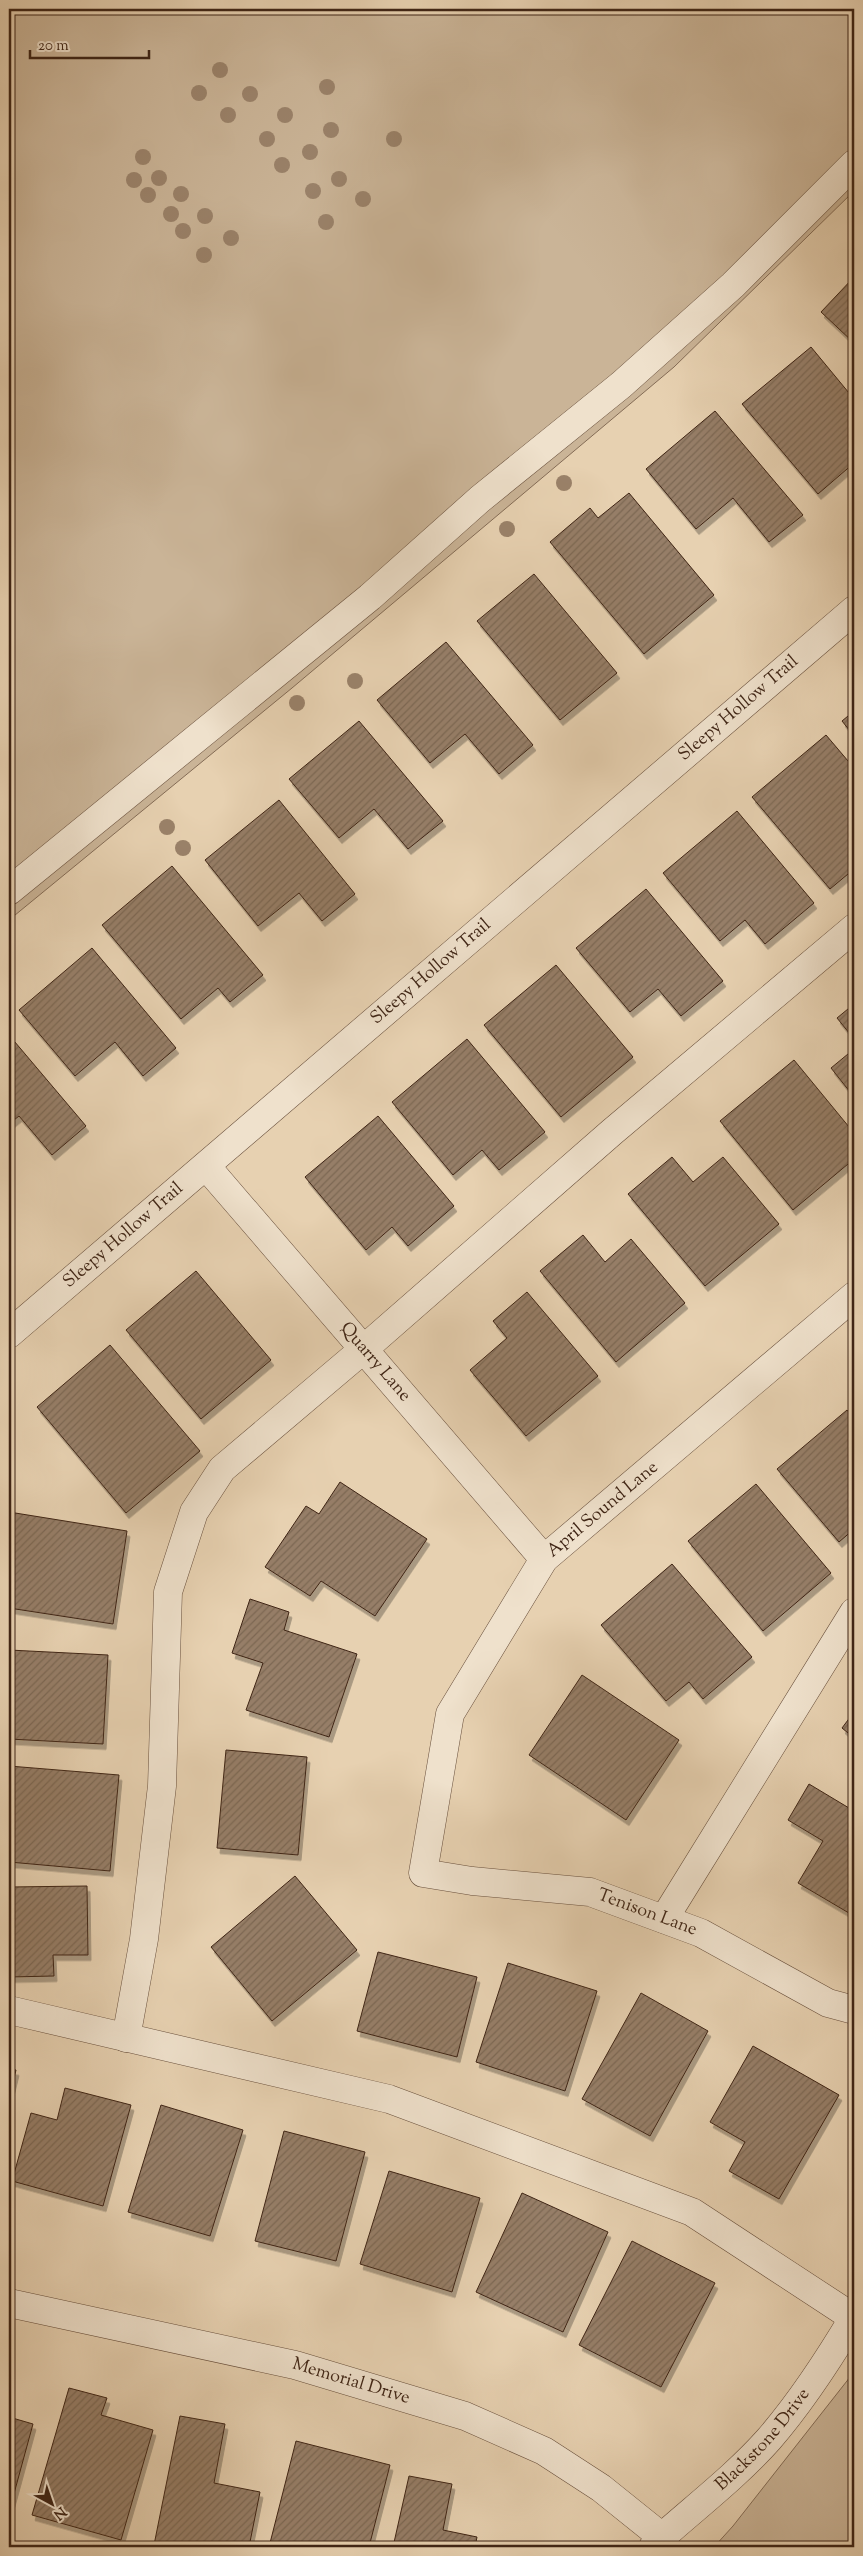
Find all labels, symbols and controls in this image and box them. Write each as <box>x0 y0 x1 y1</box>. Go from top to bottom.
scale bar <box>30 28 149 60</box>
text: 20 m <box>38 36 69 57</box>
street label: Sleepy Hollow Trail <box>673 650 805 768</box>
street label: Sleepy Hollow Trail <box>365 913 497 1031</box>
street label: Sleepy Hollow Trail <box>58 1177 190 1295</box>
street label: Quarry Lane <box>333 1317 417 1408</box>
street label: April Sound Lane <box>542 1456 664 1564</box>
street label: Tenison Lane <box>593 1883 701 1943</box>
street label: Memorial Drive <box>289 2352 413 2412</box>
street label: Blackstone Drive <box>710 2383 817 2498</box>
north arrow <box>28 2478 78 2528</box>
text: N <box>48 2501 70 2524</box>

